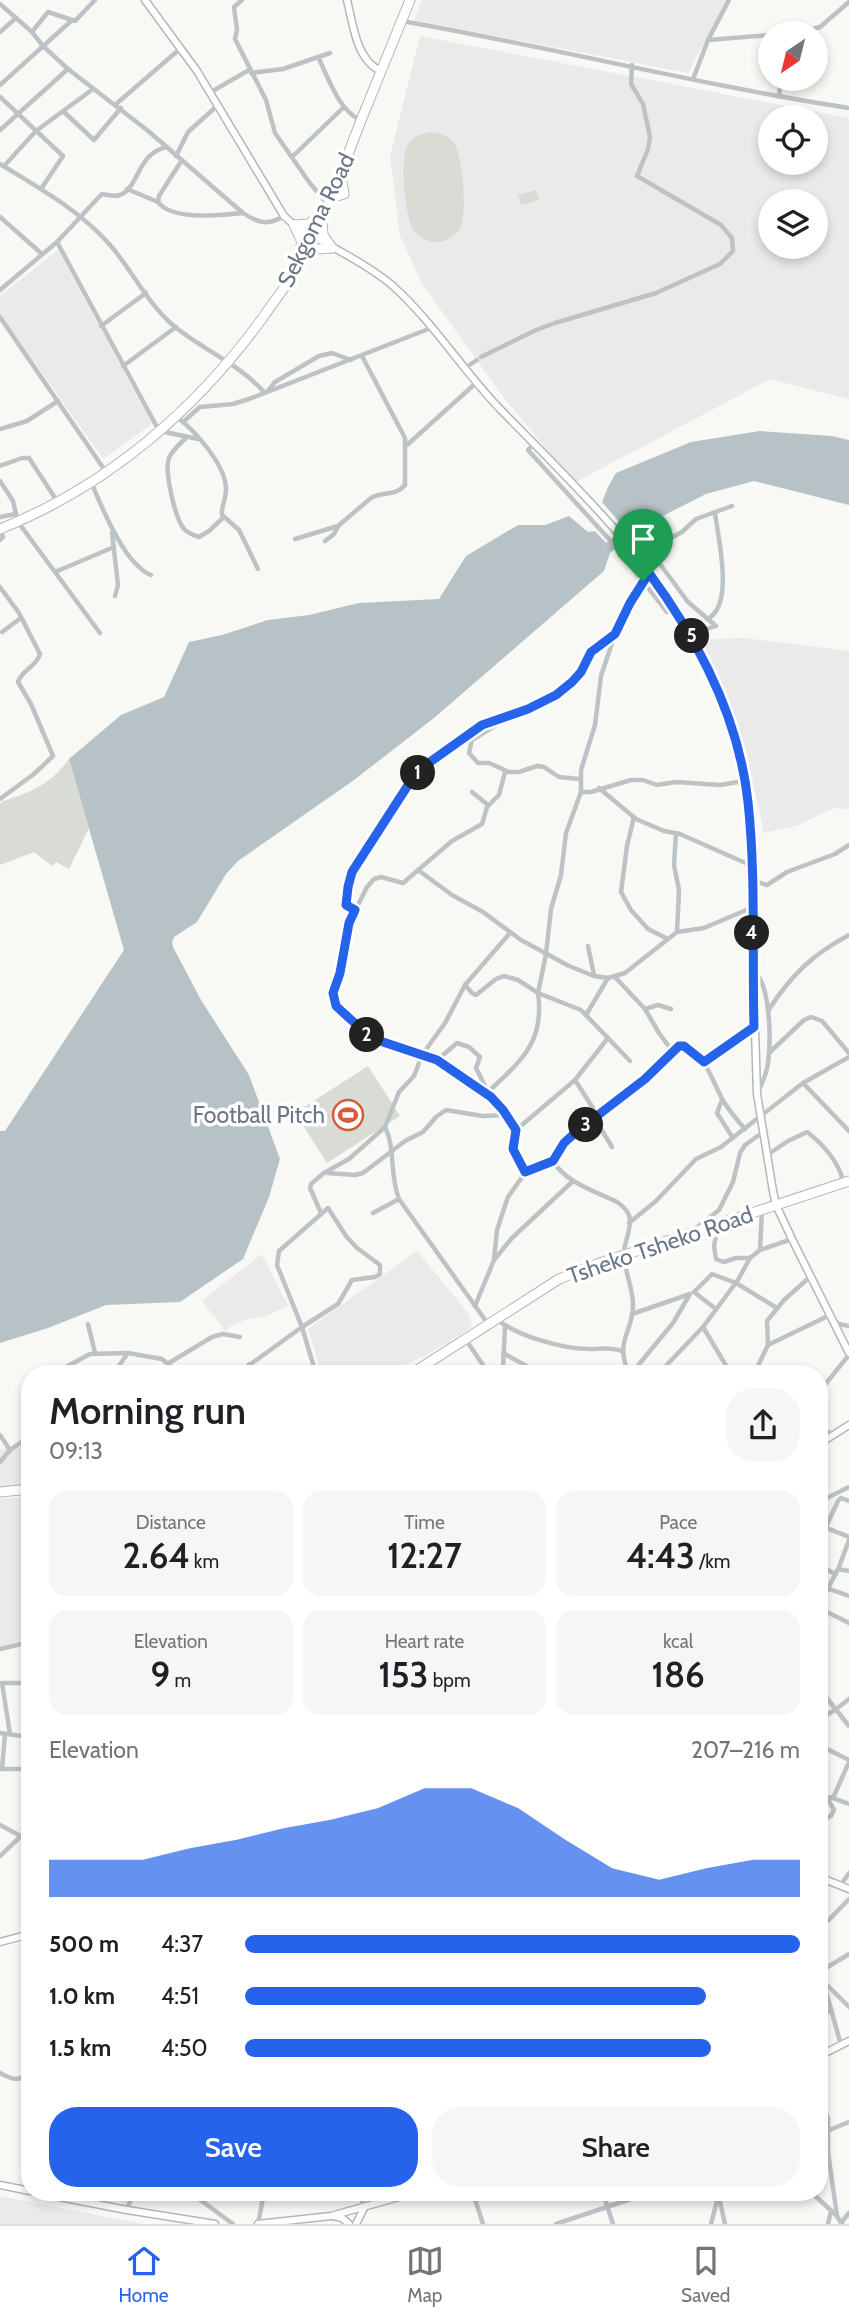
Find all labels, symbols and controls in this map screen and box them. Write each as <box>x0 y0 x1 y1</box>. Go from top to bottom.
north arrow <box>758 21 828 91</box>
map controls <box>758 21 828 259</box>
button: locate <box>758 105 828 175</box>
street label: Sekgoma Road <box>272 148 360 292</box>
button: layers <box>758 189 828 259</box>
pin <box>613 509 673 581</box>
icon: arrive <box>624 520 662 558</box>
pin: 5 <box>674 618 710 654</box>
text: 5 <box>686 624 697 647</box>
pin: 1 <box>400 756 436 790</box>
text: 1 <box>414 761 421 784</box>
pin: 4 <box>734 916 770 950</box>
text: 4 <box>746 921 757 944</box>
pin: 2 <box>350 1018 384 1052</box>
text: 2 <box>361 1023 372 1046</box>
sports icon: Football Pitch <box>331 1098 365 1132</box>
place label: Football Pitch <box>193 1101 325 1129</box>
pin: 3 <box>568 1108 604 1142</box>
text: 3 <box>580 1113 591 1136</box>
street label: Tsheko Tsheko Road <box>564 1200 756 1290</box>
text: Morning run <box>49 1387 246 1434</box>
button: share <box>726 1388 800 1462</box>
text: 09:13 <box>49 1437 103 1465</box>
text: Distance <box>136 1511 206 1534</box>
text: Time <box>404 1511 445 1534</box>
text: Pace <box>659 1511 697 1534</box>
text: 2.64 <box>123 1534 190 1577</box>
text: 12:27 <box>387 1534 462 1577</box>
text: 4:43 <box>626 1534 695 1577</box>
text: km <box>190 1550 219 1573</box>
text: /km <box>695 1550 730 1573</box>
text: Elevation <box>134 1630 208 1653</box>
text: Heart rate <box>385 1630 464 1653</box>
text: kcal <box>663 1630 693 1653</box>
text: 9 <box>150 1653 170 1696</box>
text: 153 <box>378 1653 429 1696</box>
text: 186 <box>652 1653 705 1696</box>
text: m <box>170 1669 191 1692</box>
text: bpm <box>429 1669 471 1692</box>
text: Elevation <box>49 1736 139 1764</box>
text: 207–216 m <box>691 1736 800 1764</box>
text: 500 m <box>49 1930 119 1958</box>
text: 4:37 <box>161 1930 203 1958</box>
text: 1.0 km <box>49 1982 115 2010</box>
text: 4:51 <box>161 1982 199 2010</box>
text: 1.5 km <box>49 2034 111 2062</box>
text: 4:50 <box>161 2034 208 2062</box>
button: Save <box>49 2107 418 2187</box>
button: Share <box>432 2107 800 2187</box>
tab: Home <box>119 2242 169 2307</box>
tab: Map <box>406 2242 444 2307</box>
tab: Saved <box>681 2242 730 2307</box>

